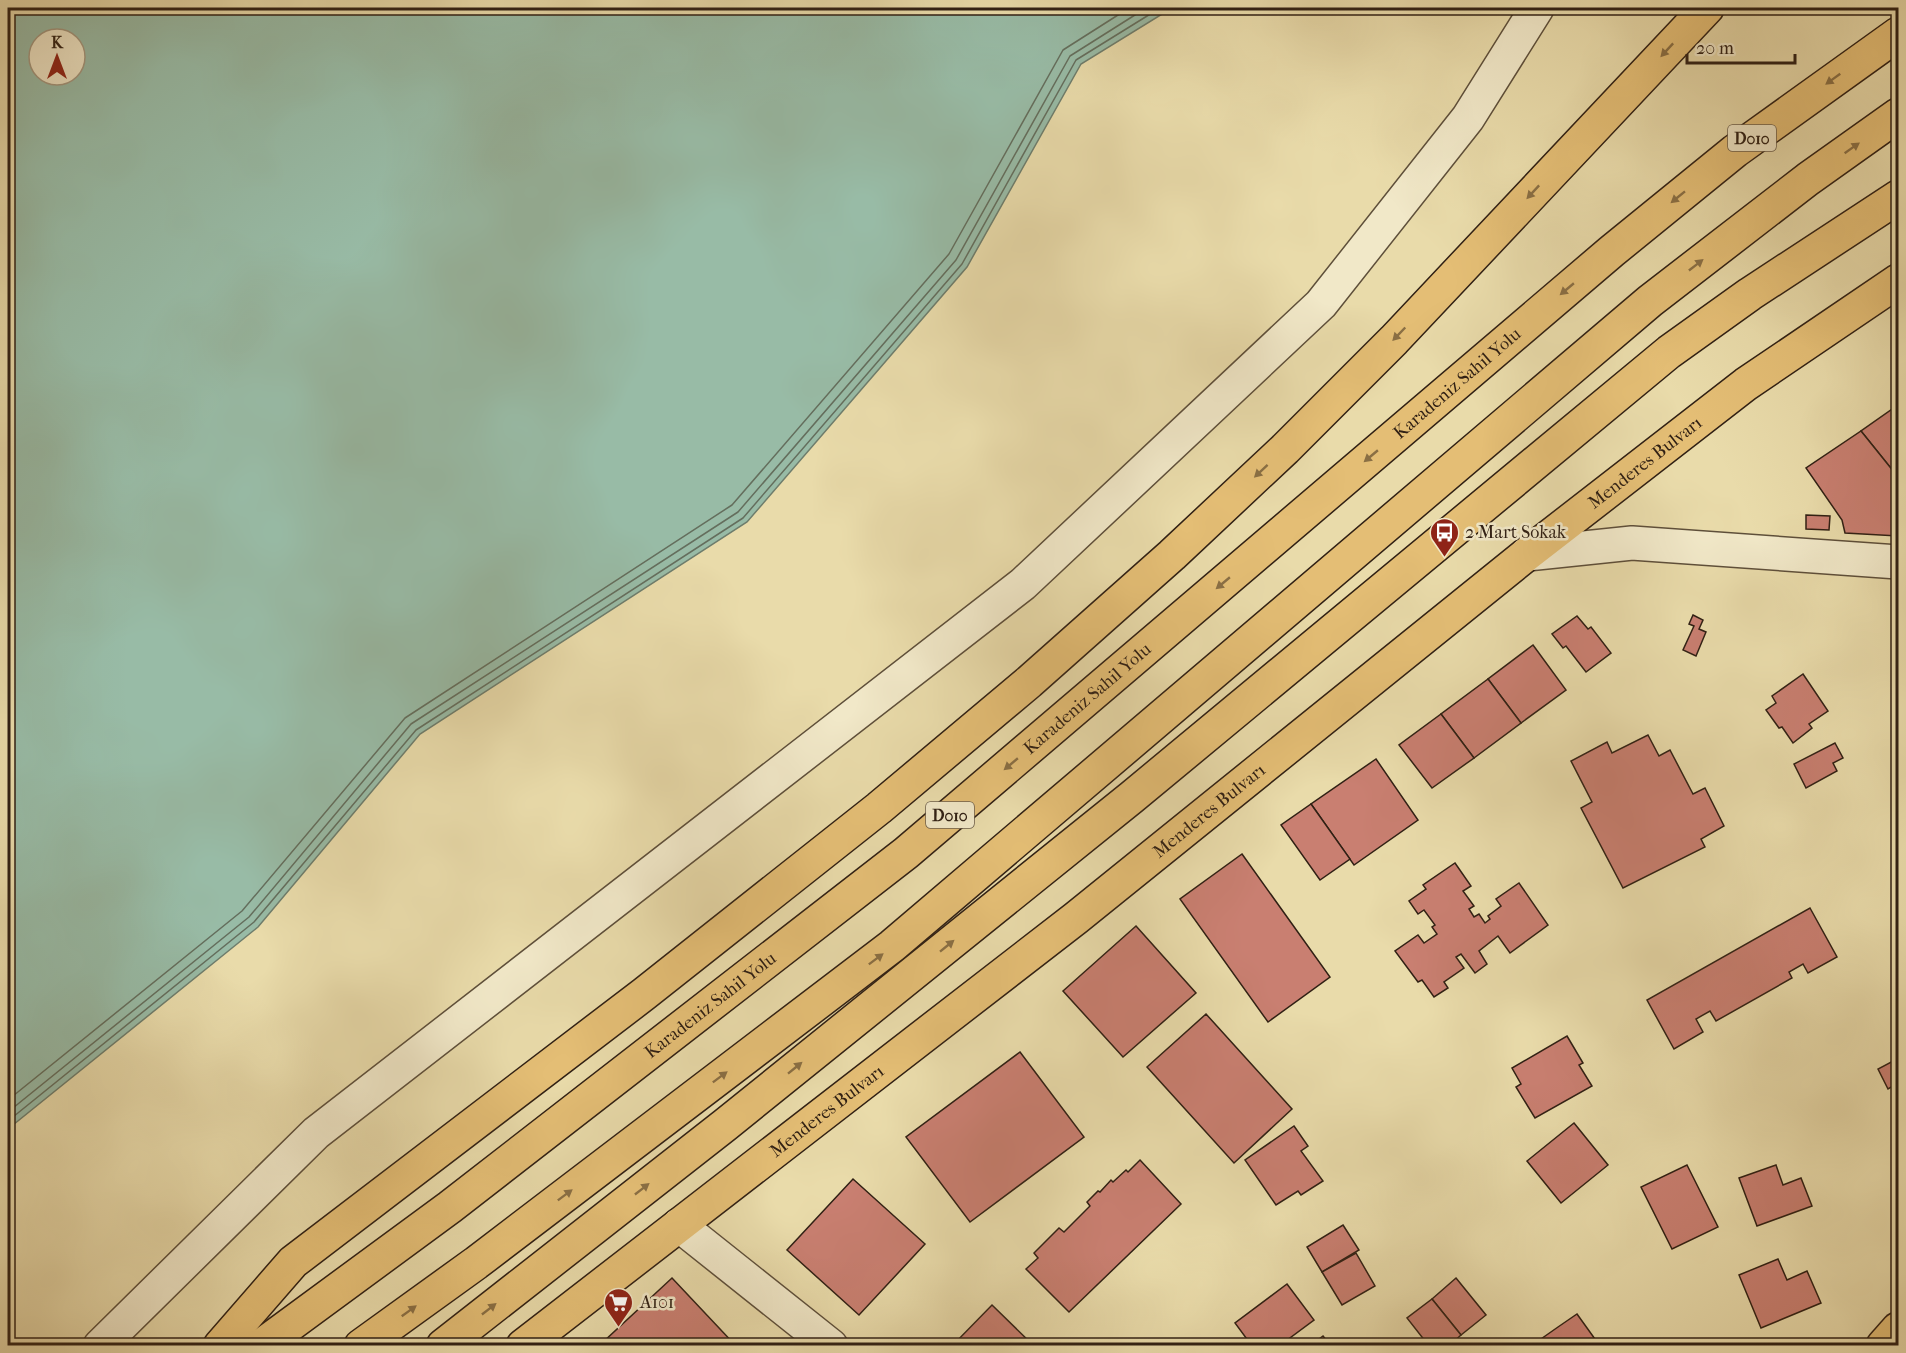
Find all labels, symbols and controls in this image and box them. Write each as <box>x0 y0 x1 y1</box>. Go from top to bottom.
north arrow <box>27 27 87 87</box>
scale bar <box>1687 27 1795 65</box>
text: K <box>51 33 64 52</box>
text: 20 m <box>1696 38 1734 59</box>
one-way arrow <box>1661 42 1674 57</box>
one-way arrow <box>1826 73 1842 85</box>
road number: D010 <box>1728 125 1776 151</box>
one-way arrow <box>1844 143 1860 154</box>
one-way arrow <box>1527 184 1540 199</box>
one-way arrow <box>1671 190 1686 203</box>
one-way arrow <box>1688 258 1704 271</box>
one-way arrow <box>1560 282 1575 295</box>
street label: Karadeniz Sahil Yolu <box>1389 323 1525 443</box>
one-way arrow <box>1393 327 1407 341</box>
street label: Menderes Bulvarı <box>1584 411 1706 513</box>
one-way arrow <box>1364 449 1379 462</box>
one-way arrow <box>1254 464 1269 477</box>
bus stop icon: 2 Mart Sokak <box>1428 516 1460 558</box>
place label: 2 Mart Sokak <box>1465 522 1567 543</box>
one-way arrow <box>1216 576 1231 589</box>
street label: Karadeniz Sahil Yolu <box>1019 638 1155 759</box>
one-way arrow <box>1004 757 1019 770</box>
street label: Menderes Bulvarı <box>1149 759 1270 862</box>
road number: D010 <box>926 802 974 828</box>
one-way arrow <box>939 939 955 952</box>
street label: Karadeniz Sahil Yolu <box>640 947 780 1063</box>
one-way arrow <box>868 953 883 965</box>
street label: Menderes Bulvarı <box>766 1060 888 1162</box>
one-way arrow <box>787 1062 803 1075</box>
one-way arrow <box>713 1071 728 1083</box>
one-way arrow <box>635 1184 650 1196</box>
one-way arrow <box>557 1189 573 1201</box>
supermarket icon: A101 <box>603 1286 635 1328</box>
place label: A101 <box>639 1292 674 1313</box>
one-way arrow <box>481 1304 496 1316</box>
one-way arrow <box>400 1305 416 1317</box>

